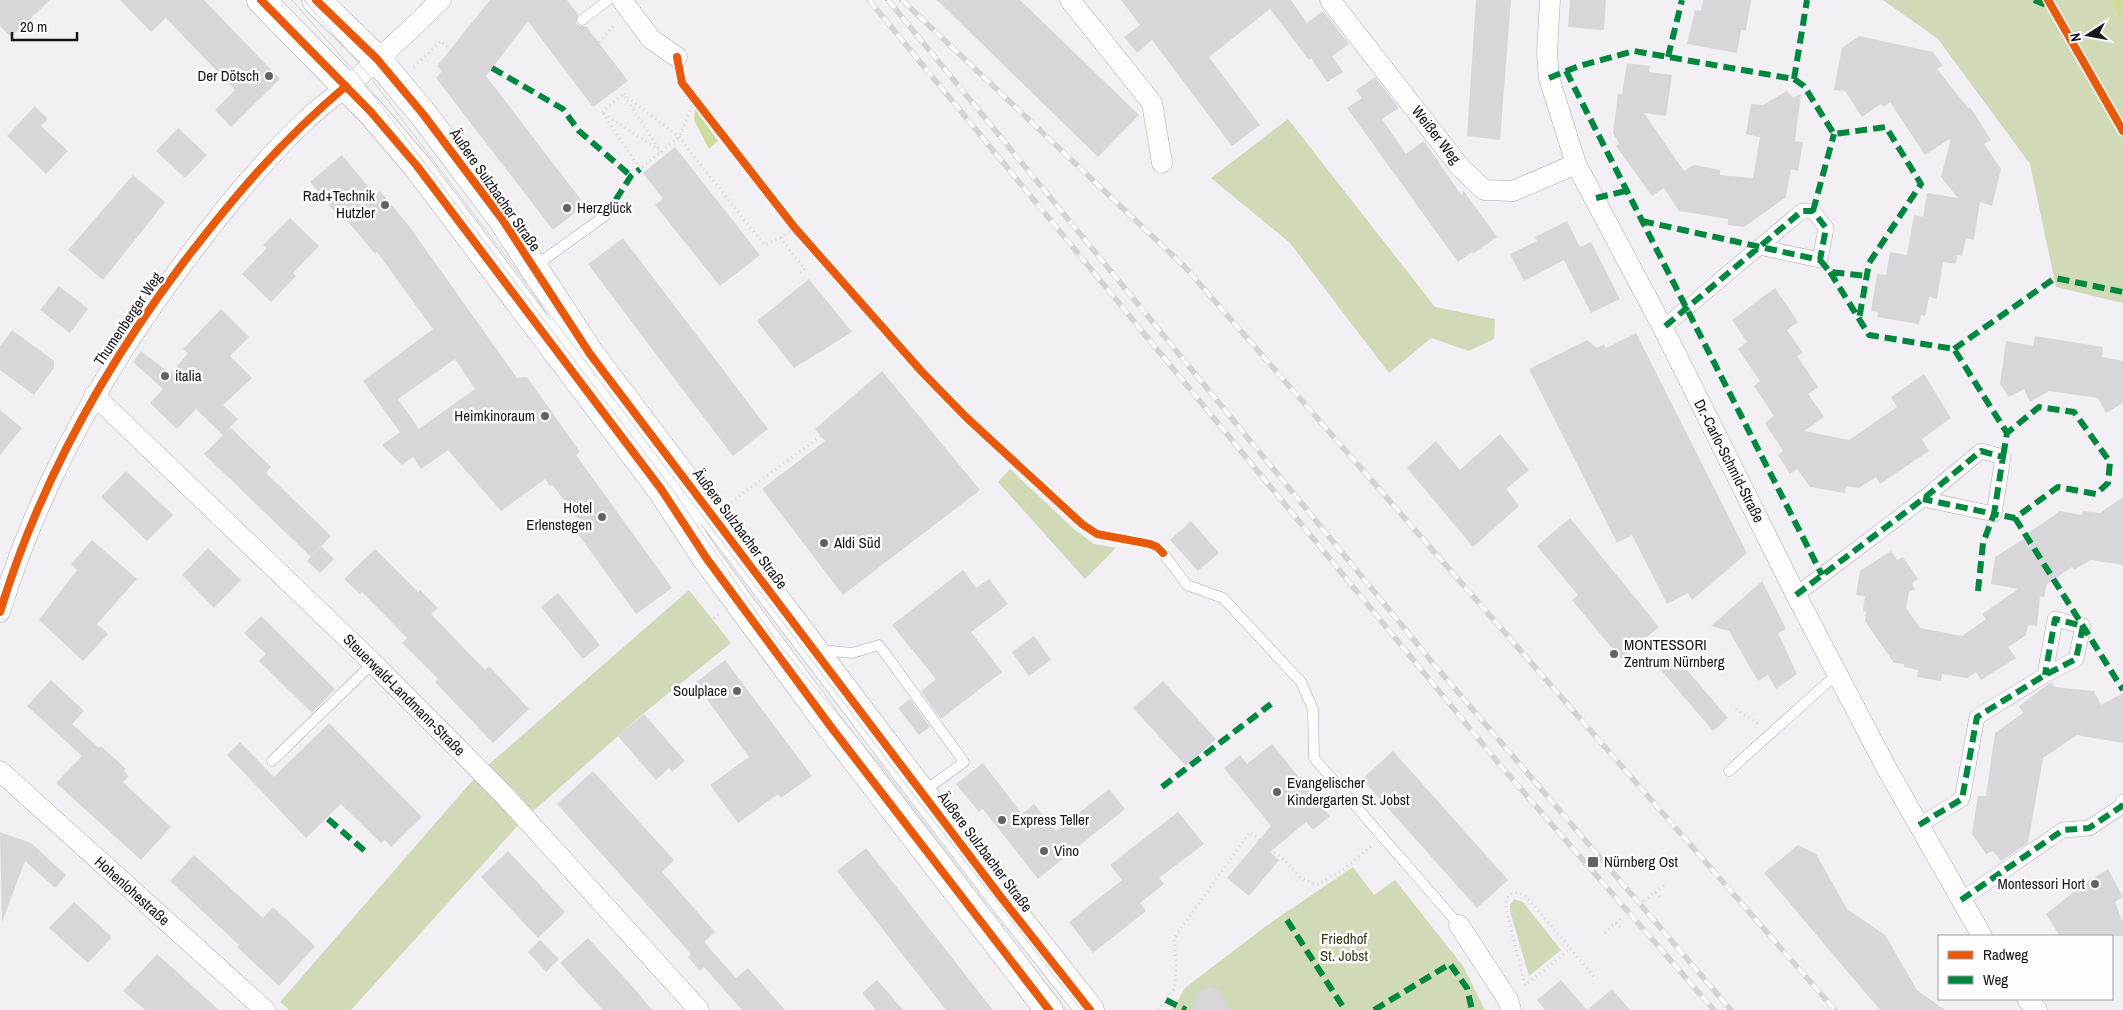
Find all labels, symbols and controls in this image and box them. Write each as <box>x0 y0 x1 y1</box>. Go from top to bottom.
scale bar <box>12 10 78 42</box>
north arrow <box>2063 10 2113 60</box>
text: 20 m <box>20 16 47 37</box>
text: N <box>2066 32 2085 43</box>
place label: Der Dötsch <box>197 65 259 86</box>
marker: Der Dötsch <box>263 70 275 82</box>
street label: Weißer Weg <box>1407 101 1466 168</box>
street label: Äußere Sulzbacher Straße <box>444 123 546 256</box>
place label: Rad+Technik Hutzler <box>303 185 376 223</box>
place label: Herzglück <box>577 197 633 218</box>
marker: Rad+Technik Hutzler <box>379 199 391 211</box>
marker: Herzglück <box>561 202 573 214</box>
street label: Thumenberger Weg <box>88 267 167 370</box>
place label: italia <box>175 365 202 386</box>
marker: italia <box>159 370 171 382</box>
street label: Dr.-Carlo-Schmid-Straße <box>1689 395 1770 526</box>
place label: Heimkinoraum <box>454 405 535 426</box>
marker: Heimkinoraum <box>539 410 551 422</box>
street label: Äußere Sulzbacher Straße <box>688 463 793 593</box>
place label: Hotel Erlenstegen <box>526 497 592 535</box>
marker: Hotel Erlenstegen <box>596 511 608 523</box>
place label: Aldi Süd <box>833 532 881 553</box>
marker: Aldi Süd <box>818 537 830 549</box>
street label: Steuerwald-Landmann-Straße <box>339 629 470 760</box>
place label: MONTESSORI Zentrum Nürnberg <box>1624 634 1725 672</box>
marker: MONTESSORI Zentrum Nürnberg <box>1608 648 1620 660</box>
place label: Soulplace <box>673 680 727 701</box>
marker: Soulplace <box>731 685 743 697</box>
place label: Evangelischer Kindergarten St. Jobst <box>1287 772 1410 810</box>
street label: Äußere Sulzbacher Straße <box>933 786 1038 916</box>
marker: Evangelischer Kindergarten St. Jobst <box>1271 786 1283 798</box>
place label: Express Teller <box>1012 809 1089 830</box>
marker: Express Teller <box>996 814 1008 826</box>
place label: Vino <box>1054 840 1079 861</box>
marker: Vino <box>1038 845 1050 857</box>
street label: Hohenlohestraße <box>90 851 175 930</box>
place label: Nürnberg Ost <box>1604 851 1678 872</box>
marker: Nürnberg Ost <box>1586 855 1600 869</box>
place label: Montessori Hort <box>1998 873 2086 894</box>
marker: Montessori Hort <box>2089 878 2101 890</box>
park label: Friedhof St. Jobst <box>1320 928 1369 966</box>
legend <box>1938 935 2113 1000</box>
text: Radweg <box>1983 944 2028 965</box>
text: Weg <box>1983 969 2008 990</box>

